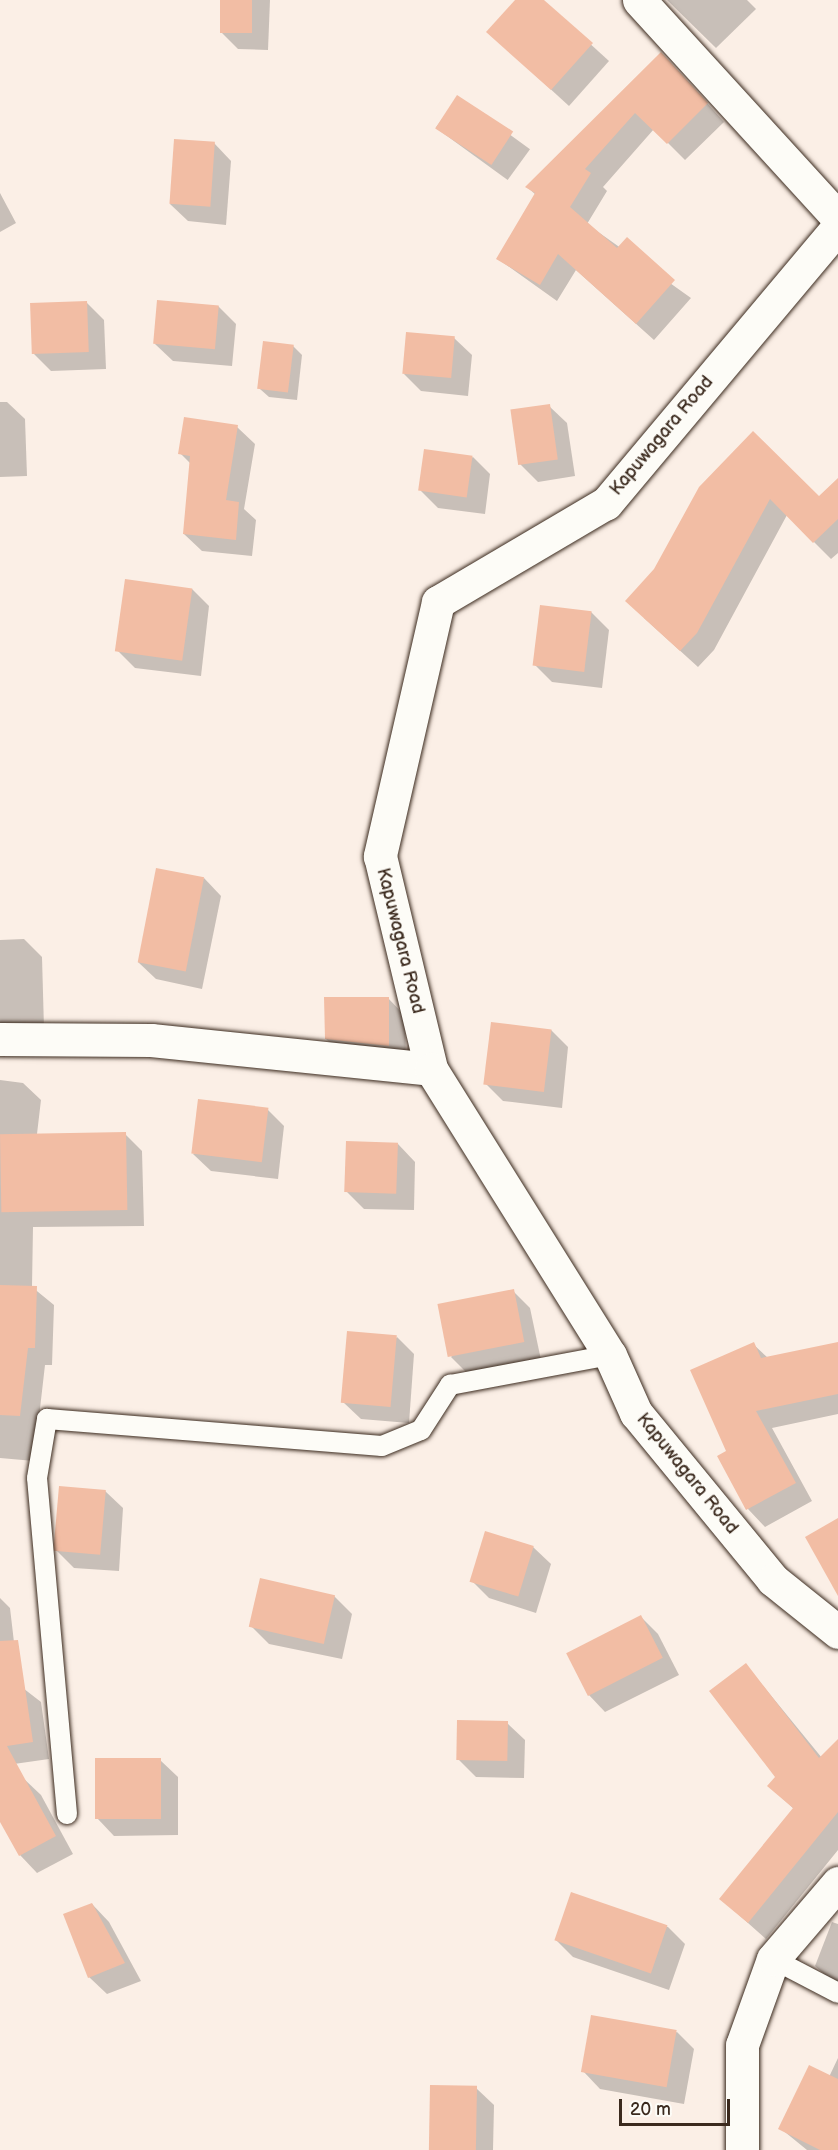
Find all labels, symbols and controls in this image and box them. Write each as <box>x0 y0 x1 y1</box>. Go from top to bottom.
street label: Kapuwagara Road <box>606 372 718 500</box>
street label: Kapuwagara Road <box>371 866 429 1016</box>
street label: Kapuwagara Road <box>632 1409 742 1539</box>
scale bar <box>622 2087 733 2125</box>
text: 20 m <box>630 2099 671 2120</box>

